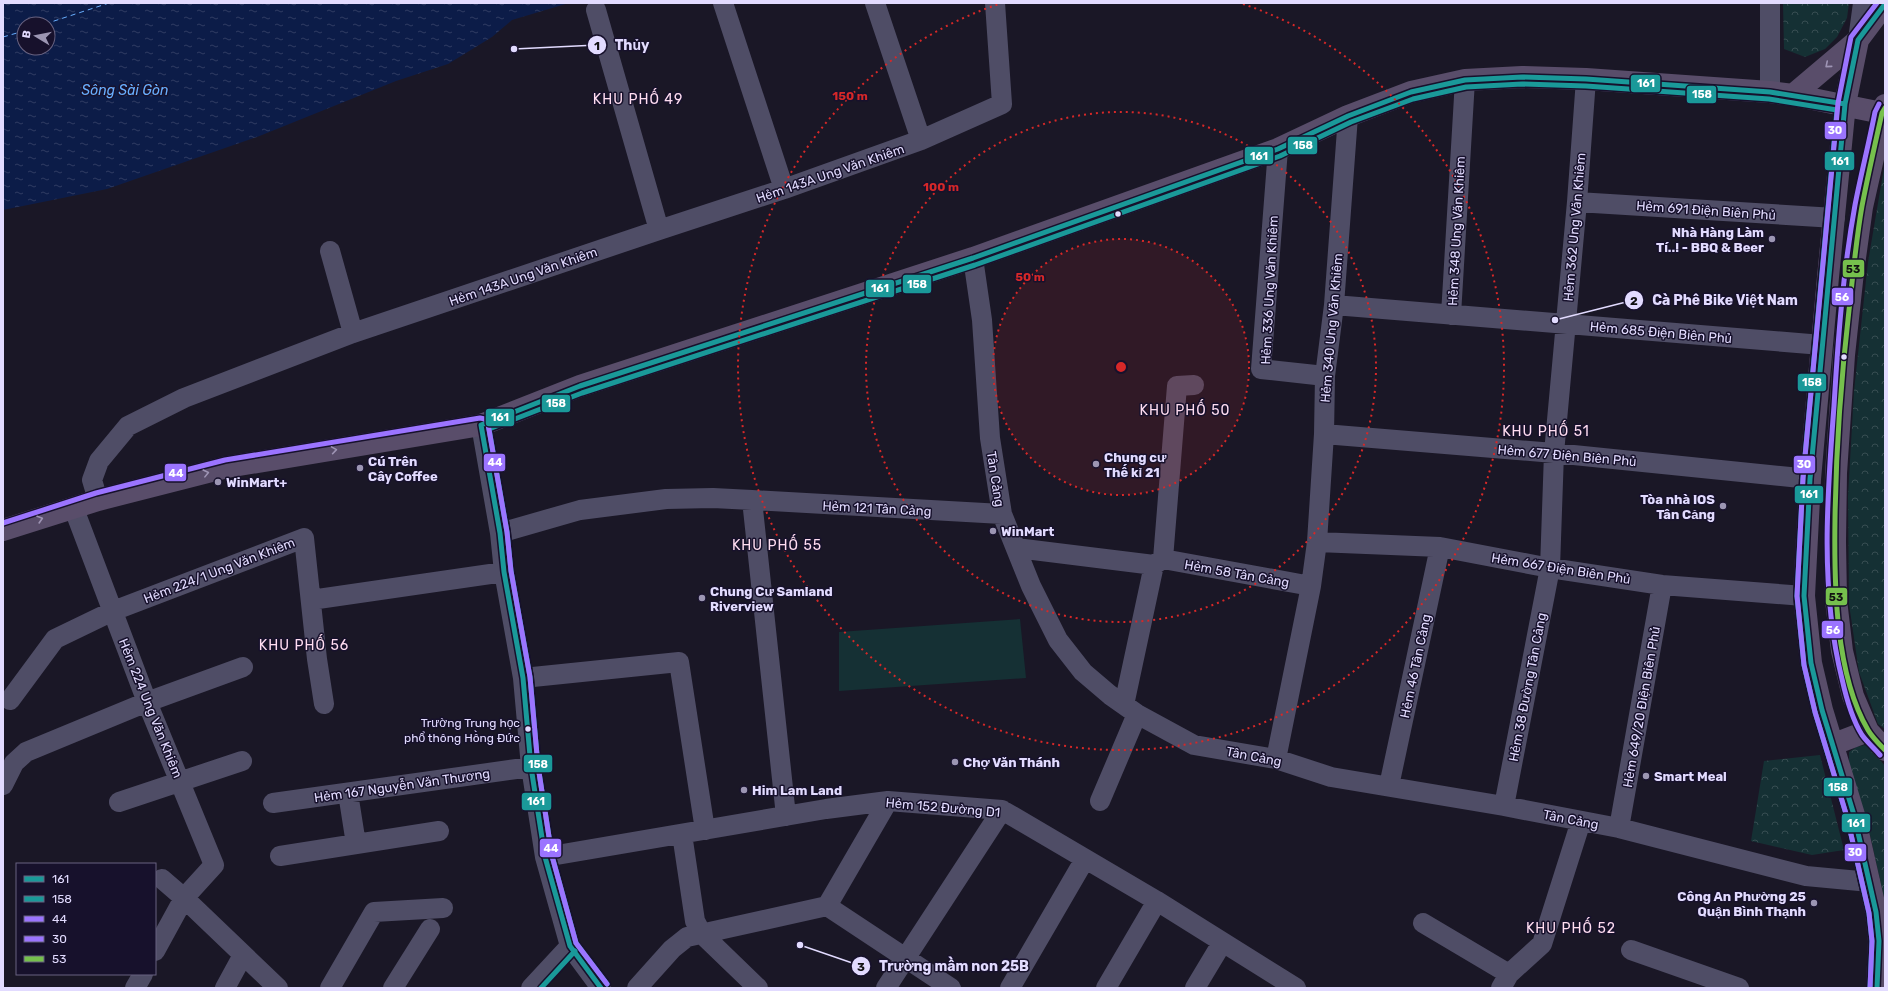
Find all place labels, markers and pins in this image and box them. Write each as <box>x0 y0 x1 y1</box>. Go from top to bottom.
callout: Thủy <box>587 32 657 58</box>
unlabelled marker <box>1113 209 1123 219</box>
place label: Nhà Hàng Làm Tí..! - BBQ & Beer <box>1656 225 1764 255</box>
marker: Nhà Hàng Làm Tí..! - BBQ & Beer <box>1767 234 1777 244</box>
callout: Cà Phê Bike Việt Nam <box>1624 287 1806 313</box>
unlabelled marker <box>1839 352 1849 362</box>
centre of rings <box>1114 360 1128 374</box>
place label: Chung cư Thế kỉ 21 <box>1104 450 1167 480</box>
place label: Cú Trên Cây Coffee <box>368 454 438 484</box>
marker: Chung cư Thế kỉ 21 <box>1091 459 1101 469</box>
marker: Cú Trên Cây Coffee <box>355 463 365 473</box>
place label: WinMart+ <box>226 475 287 490</box>
marker: WinMart+ <box>213 477 223 487</box>
place label: Tòa nhà IOS Tân Cảng <box>1640 492 1715 522</box>
marker: Tòa nhà IOS Tân Cảng <box>1718 501 1728 511</box>
place label: WinMart <box>1001 524 1054 539</box>
marker: WinMart <box>988 526 998 536</box>
place label: Chung Cư Samland Riverview <box>710 584 833 614</box>
marker: Chung Cư Samland Riverview <box>697 593 707 603</box>
place label: Trường Trung học phổ thông Hồng Đức <box>404 716 520 745</box>
marker: Trường Trung học phổ thông Hồng Đức <box>523 724 533 734</box>
place label: Chợ Văn Thánh <box>963 755 1060 770</box>
marker: Chợ Văn Thánh <box>950 757 960 767</box>
place label: Smart Meal <box>1654 769 1727 784</box>
marker: Smart Meal <box>1641 771 1651 781</box>
place label: Him Lam Land <box>752 783 842 798</box>
marker: Him Lam Land <box>739 785 749 795</box>
place label: Công An Phường 25 Quận Bình Thạnh <box>1677 889 1806 919</box>
marker: Công An Phường 25 Quận Bình Thạnh <box>1809 898 1819 908</box>
callout: Trường mầm non 25B <box>851 953 1037 979</box>

